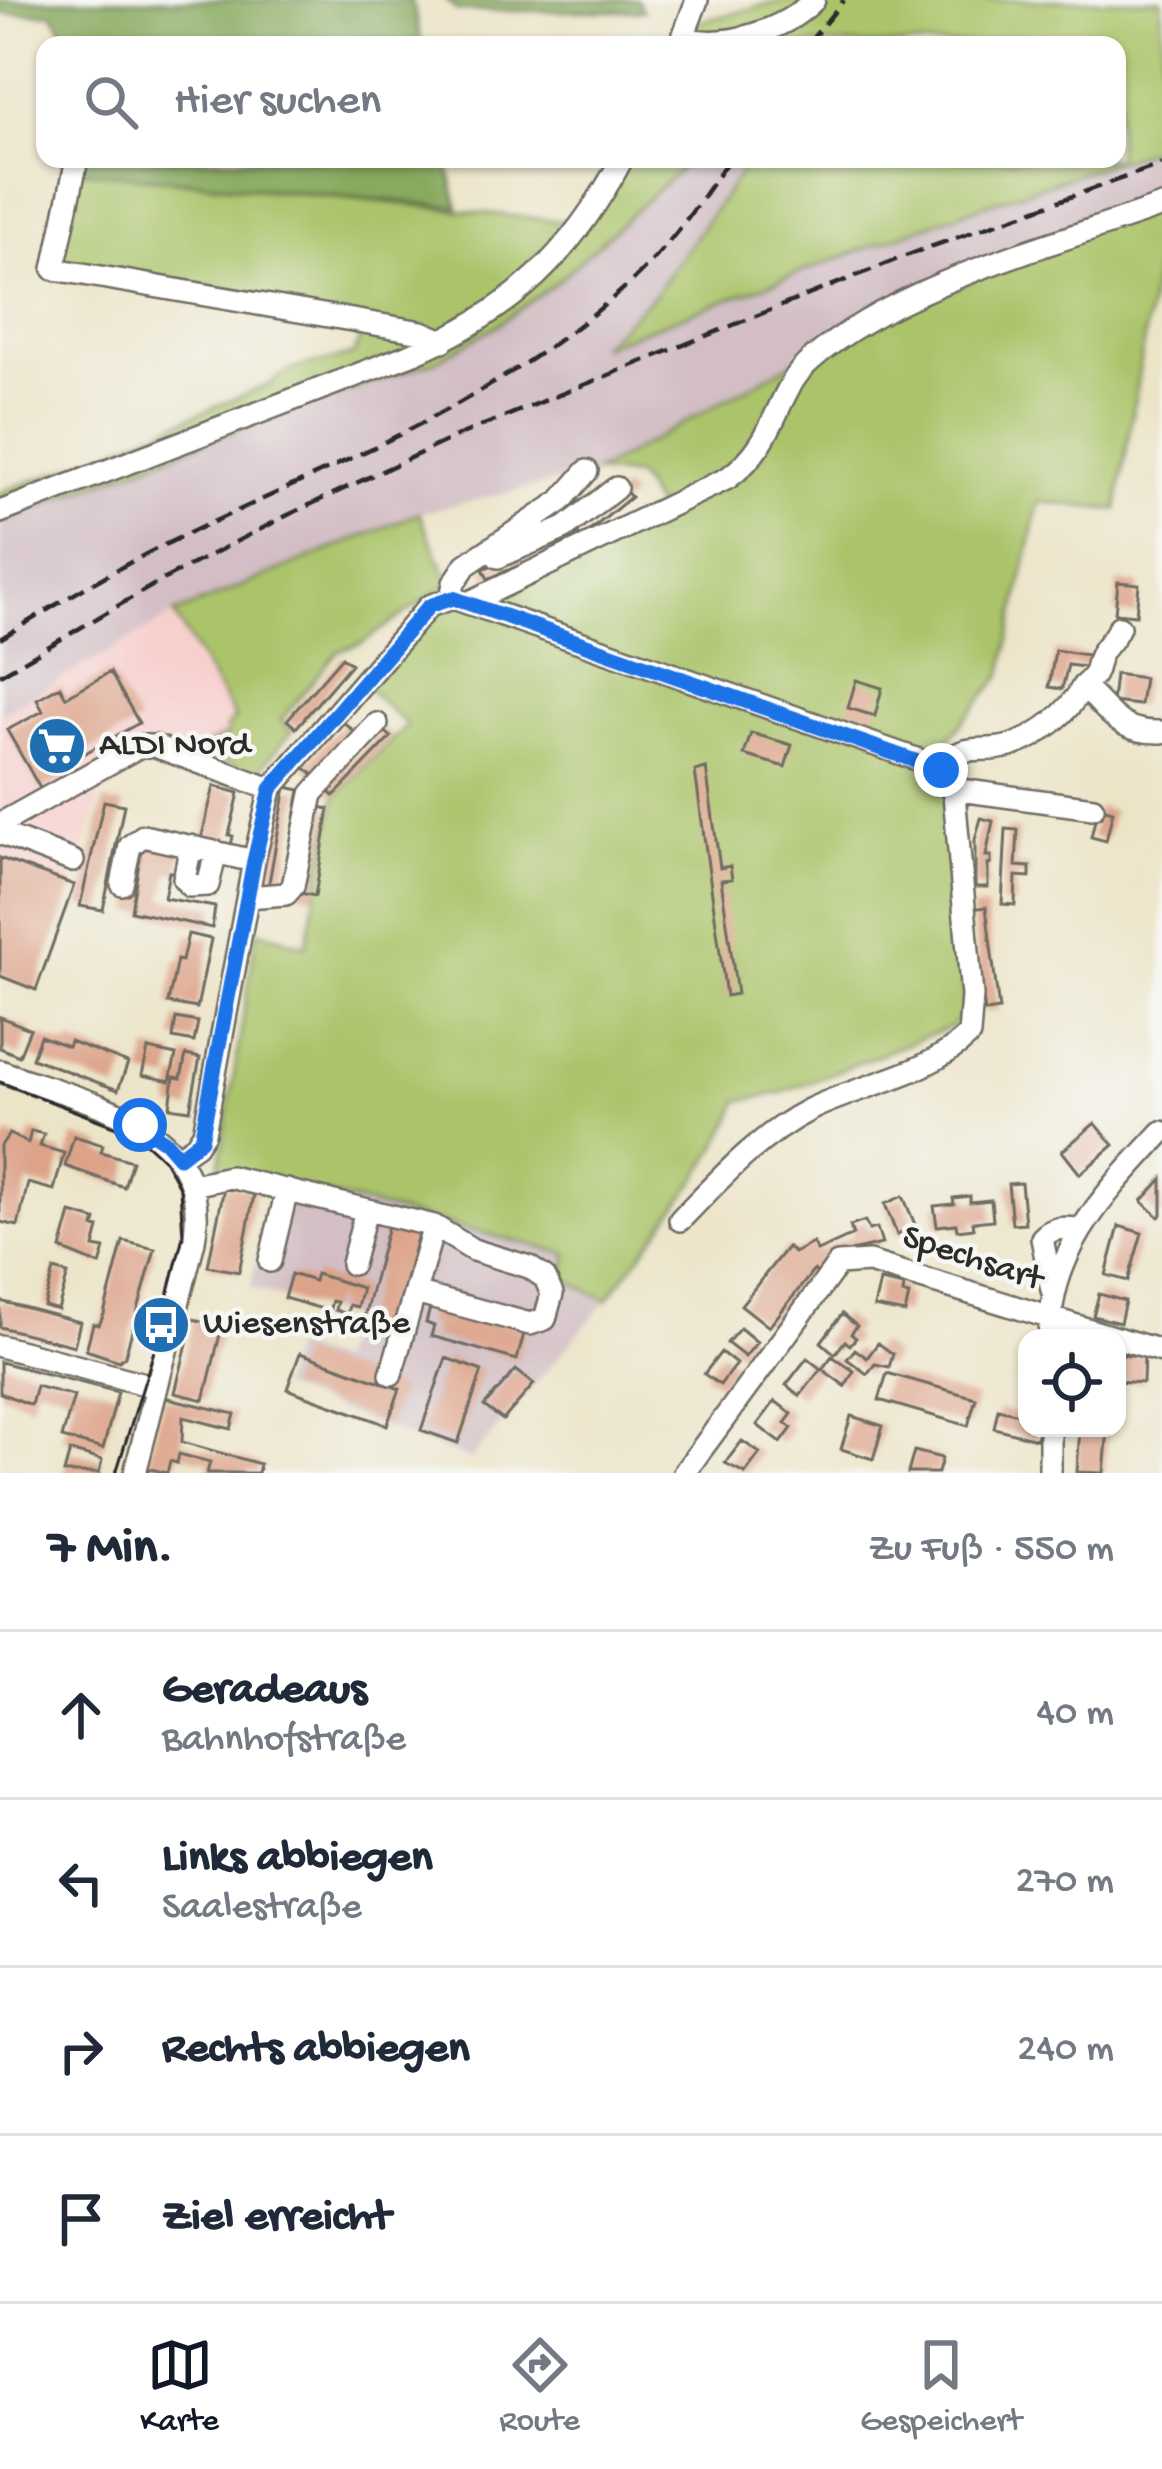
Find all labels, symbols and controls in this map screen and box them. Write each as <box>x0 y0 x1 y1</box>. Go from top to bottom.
search box <box>36 36 1126 168</box>
icon: search <box>78 69 144 135</box>
text: Hier suchen <box>174 76 381 129</box>
supermarket icon: ALDI Nord <box>26 715 88 777</box>
place label: ALDI Nord <box>99 725 253 768</box>
route end <box>914 743 968 797</box>
route start <box>113 1098 167 1152</box>
street label: Spechsart <box>896 1217 1051 1304</box>
bus stop icon: Wiesenstraße <box>130 1294 192 1356</box>
place label: Wiesenstraße <box>203 1304 410 1347</box>
map controls <box>1018 1329 1126 1437</box>
button: locate <box>1018 1329 1126 1437</box>
text: 7 Min. <box>48 1521 173 1581</box>
text: Zu Fuß · 550 m <box>868 1528 1114 1574</box>
text: Geradeaus <box>162 1665 367 1718</box>
icon: ahead <box>48 1682 114 1748</box>
text: 40 m <box>1036 1692 1114 1738</box>
text: Bahnhofstraße <box>162 1718 406 1764</box>
text: Links abbiegen <box>162 1833 433 1886</box>
icon: left <box>48 1850 114 1916</box>
text: 270 m <box>1016 1860 1114 1906</box>
text: Saalestraße <box>162 1886 362 1932</box>
icon: right <box>48 2018 114 2084</box>
text: Rechts abbiegen <box>162 2024 470 2077</box>
text: 240 m <box>1017 2028 1114 2074</box>
icon: arrive <box>48 2186 114 2252</box>
text: Ziel erreicht <box>162 2192 391 2245</box>
tab: Karte <box>140 2332 219 2442</box>
tab: Route <box>499 2332 580 2442</box>
tab: Gespeichert <box>860 2332 1022 2442</box>

